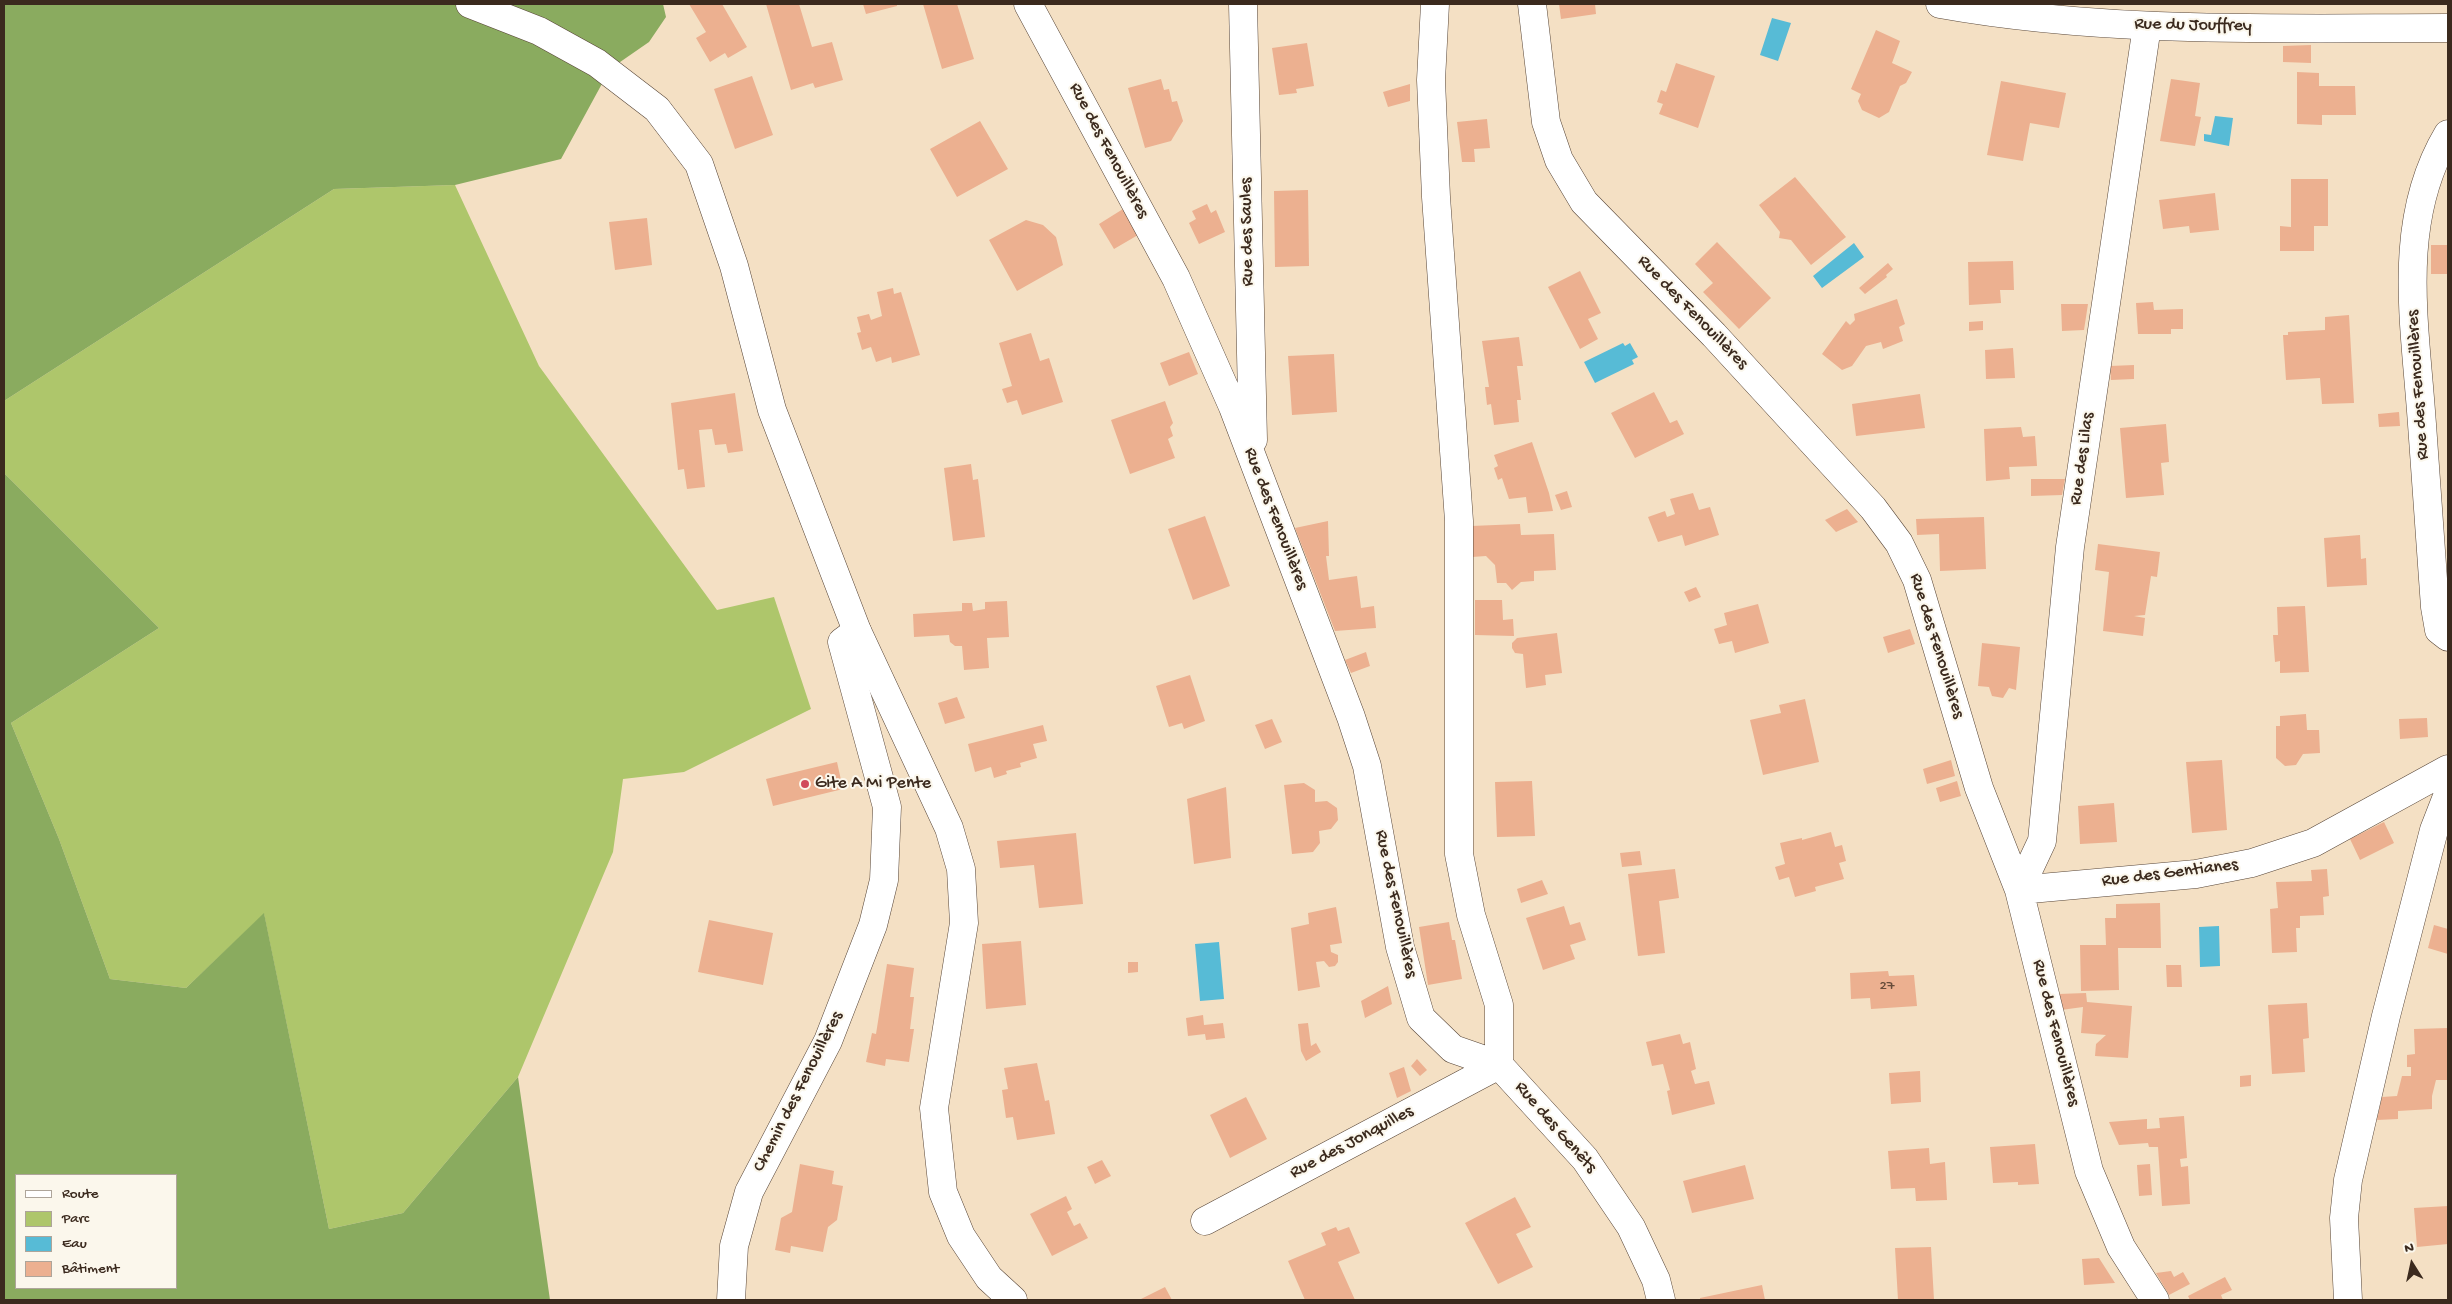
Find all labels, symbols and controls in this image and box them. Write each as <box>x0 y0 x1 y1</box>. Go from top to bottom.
street label: Rue du Jouffrey <box>2134 14 2252 38</box>
street label: Rue des Fenouillères <box>1063 80 1153 222</box>
street label: Rue des Saules <box>1236 177 1260 287</box>
street label: Rue des Fenouillères <box>1632 251 1752 375</box>
street label: Rue des Fenouillères <box>2403 309 2435 461</box>
street label: Rue des Lilas <box>2066 411 2100 507</box>
street label: Rue des Fenouillères <box>1238 445 1312 593</box>
street label: Rue des Fenouillères <box>1904 571 1968 721</box>
place label: Gite A Mi Pente <box>815 773 931 795</box>
marker: Gite A Mi Pente <box>799 778 811 790</box>
street label: Rue des Fenouillères <box>1369 828 1421 980</box>
street label: Rue des Gentianes <box>2101 855 2239 893</box>
street label: Rue des Fenouillères <box>2026 957 2084 1109</box>
house number: 27 <box>1879 978 1895 996</box>
street label: Chemin des Fenouillères <box>749 1008 849 1176</box>
street label: Rue des Genêts <box>1509 1078 1601 1178</box>
street label: Rue des Jonquilles <box>1287 1101 1417 1185</box>
legend <box>15 1174 178 1289</box>
text: Route <box>62 1185 99 1203</box>
text: Parc <box>62 1210 89 1228</box>
text: Eau <box>62 1235 87 1253</box>
north arrow <box>2387 1239 2437 1289</box>
text: N <box>2403 1240 2415 1258</box>
text: Bâtiment <box>62 1260 119 1278</box>

